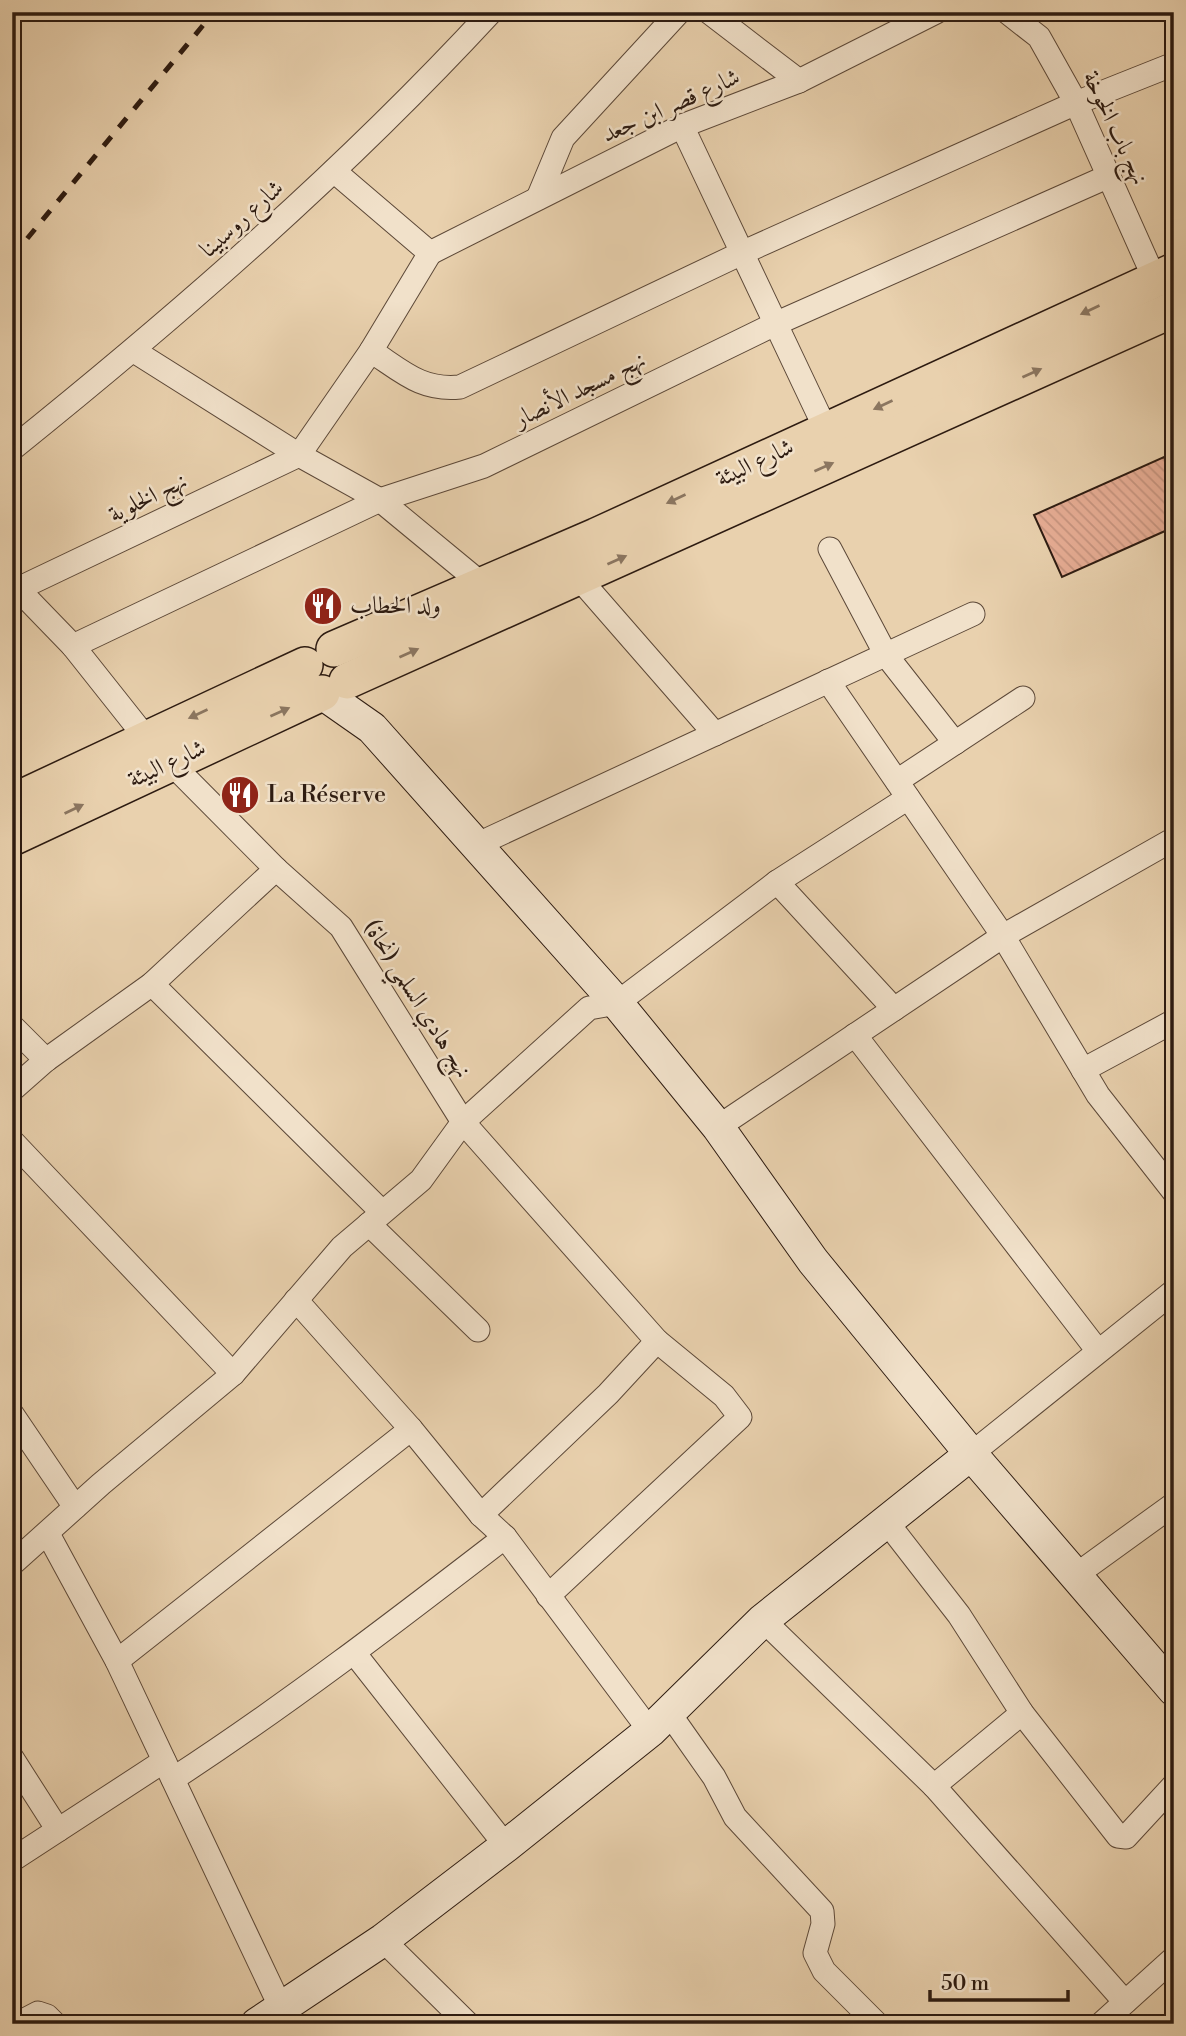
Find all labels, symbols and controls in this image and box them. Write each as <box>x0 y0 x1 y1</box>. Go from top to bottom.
street label: شارع قصر ابن جعد <box>597 62 746 153</box>
street label: نهج باب الخوخة <box>1071 66 1154 192</box>
street label: شارع روسبينا <box>194 174 293 267</box>
one-way arrow <box>1080 304 1100 316</box>
street label: نهج مسجد الأنصار <box>507 343 653 440</box>
one-way arrow <box>1022 367 1042 379</box>
one-way arrow <box>873 399 893 411</box>
street label: شارع البيئة <box>711 432 800 498</box>
one-way arrow <box>814 461 835 472</box>
street label: نهج الخلوية <box>104 466 194 534</box>
one-way arrow <box>666 493 686 505</box>
one-way arrow <box>607 554 627 566</box>
restaurant icon: ولد الحطاب <box>302 585 344 627</box>
place label: ولد الحطاب <box>350 591 441 621</box>
one-way arrow <box>399 647 419 659</box>
one-way arrow <box>269 706 290 717</box>
one-way arrow <box>188 709 209 720</box>
street label: شارع البيئة <box>123 733 212 799</box>
restaurant icon: La Réserve <box>219 774 261 816</box>
place label: La Réserve <box>267 780 386 810</box>
one-way arrow <box>64 803 84 814</box>
street label: نهج هادي السلمي (نحاة) <box>350 914 478 1088</box>
scale bar <box>930 1959 1069 2003</box>
text: 50 m <box>941 1971 989 1997</box>

